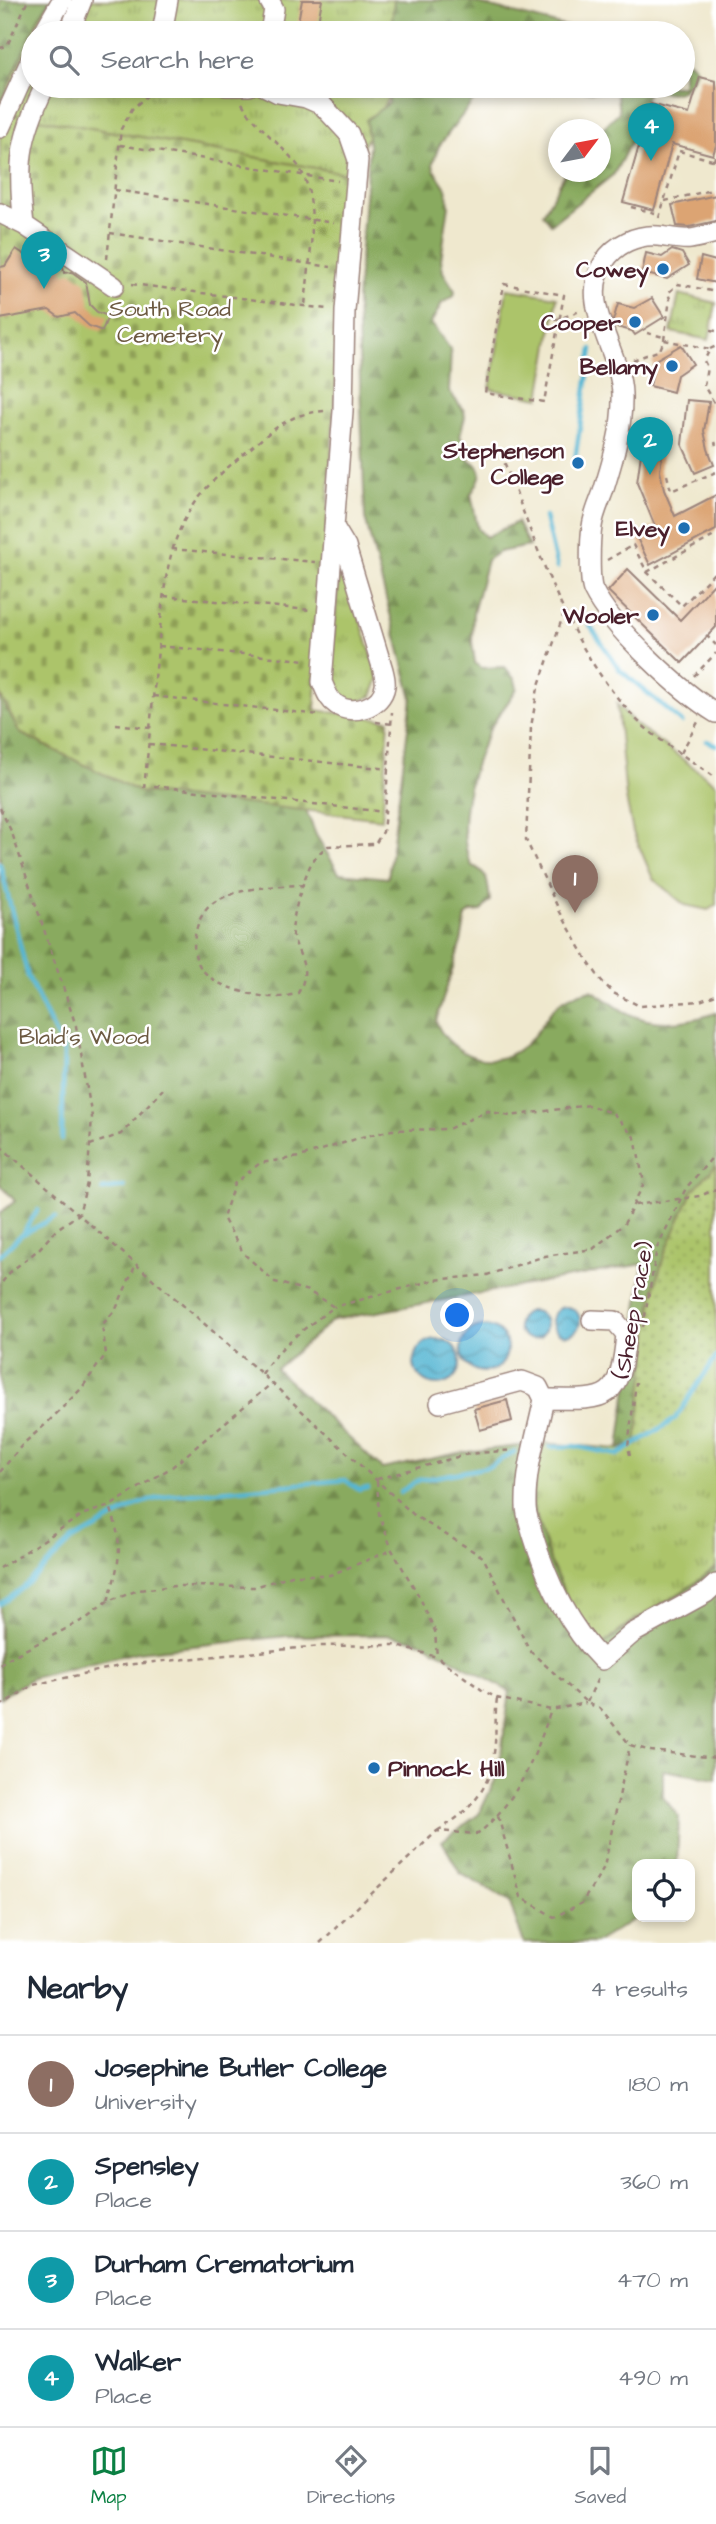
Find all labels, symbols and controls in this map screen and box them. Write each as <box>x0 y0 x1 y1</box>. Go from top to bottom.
search box <box>21 21 695 98</box>
icon: search <box>45 41 83 79</box>
text: Search here <box>101 42 254 78</box>
pin: 4 <box>628 103 674 161</box>
north arrow <box>548 119 611 182</box>
pin: 3 <box>21 231 67 289</box>
place label: Cowey <box>576 254 649 288</box>
marker: Cowey <box>655 261 671 277</box>
park label: South Road Cemetery <box>109 293 231 352</box>
place label: Cooper <box>541 307 621 339</box>
marker: Cooper <box>627 314 643 330</box>
place label: Bellamy <box>580 351 658 385</box>
marker: Bellamy <box>664 358 680 374</box>
pin: 2 <box>627 417 673 475</box>
place label: Stephenson College <box>442 435 565 494</box>
marker: Stephenson College <box>570 455 586 471</box>
place label: Elvey <box>616 513 670 547</box>
marker: Elvey <box>676 520 692 536</box>
place label: Wooler <box>562 600 639 632</box>
marker: Wooler <box>645 607 661 623</box>
pin: 1 <box>552 855 598 913</box>
park label: Blaid's Wood <box>19 1021 150 1053</box>
street label: (Sheep race) <box>606 1239 662 1382</box>
your location <box>440 1298 474 1332</box>
place label: Pinnock Hill <box>388 1753 505 1785</box>
marker: Pinnock Hill <box>366 1760 382 1776</box>
map controls <box>632 1859 695 1922</box>
button: locate <box>632 1859 695 1922</box>
text: Nearby <box>28 1968 128 2010</box>
text: 4 results <box>590 1973 688 2005</box>
text: Josephine Butler College <box>95 2050 387 2086</box>
text: 1 <box>50 2068 52 2100</box>
text: 180 m <box>629 2068 688 2100</box>
text: University <box>95 2086 197 2118</box>
text: Spensley <box>95 2148 199 2184</box>
text: 2 <box>44 2166 58 2198</box>
text: 360 m <box>620 2166 688 2198</box>
text: Place <box>95 2184 152 2216</box>
text: Durham Crematorium <box>95 2246 353 2282</box>
text: 3 <box>45 2264 57 2296</box>
text: 470 m <box>617 2264 688 2296</box>
text: Place <box>95 2282 152 2314</box>
text: Walker <box>95 2344 181 2380</box>
text: 4 <box>43 2362 59 2394</box>
text: 490 m <box>618 2362 688 2394</box>
text: Place <box>95 2380 152 2412</box>
tab: Map <box>90 2442 128 2511</box>
tab: Directions <box>307 2442 395 2511</box>
tab: Saved <box>575 2442 626 2511</box>

